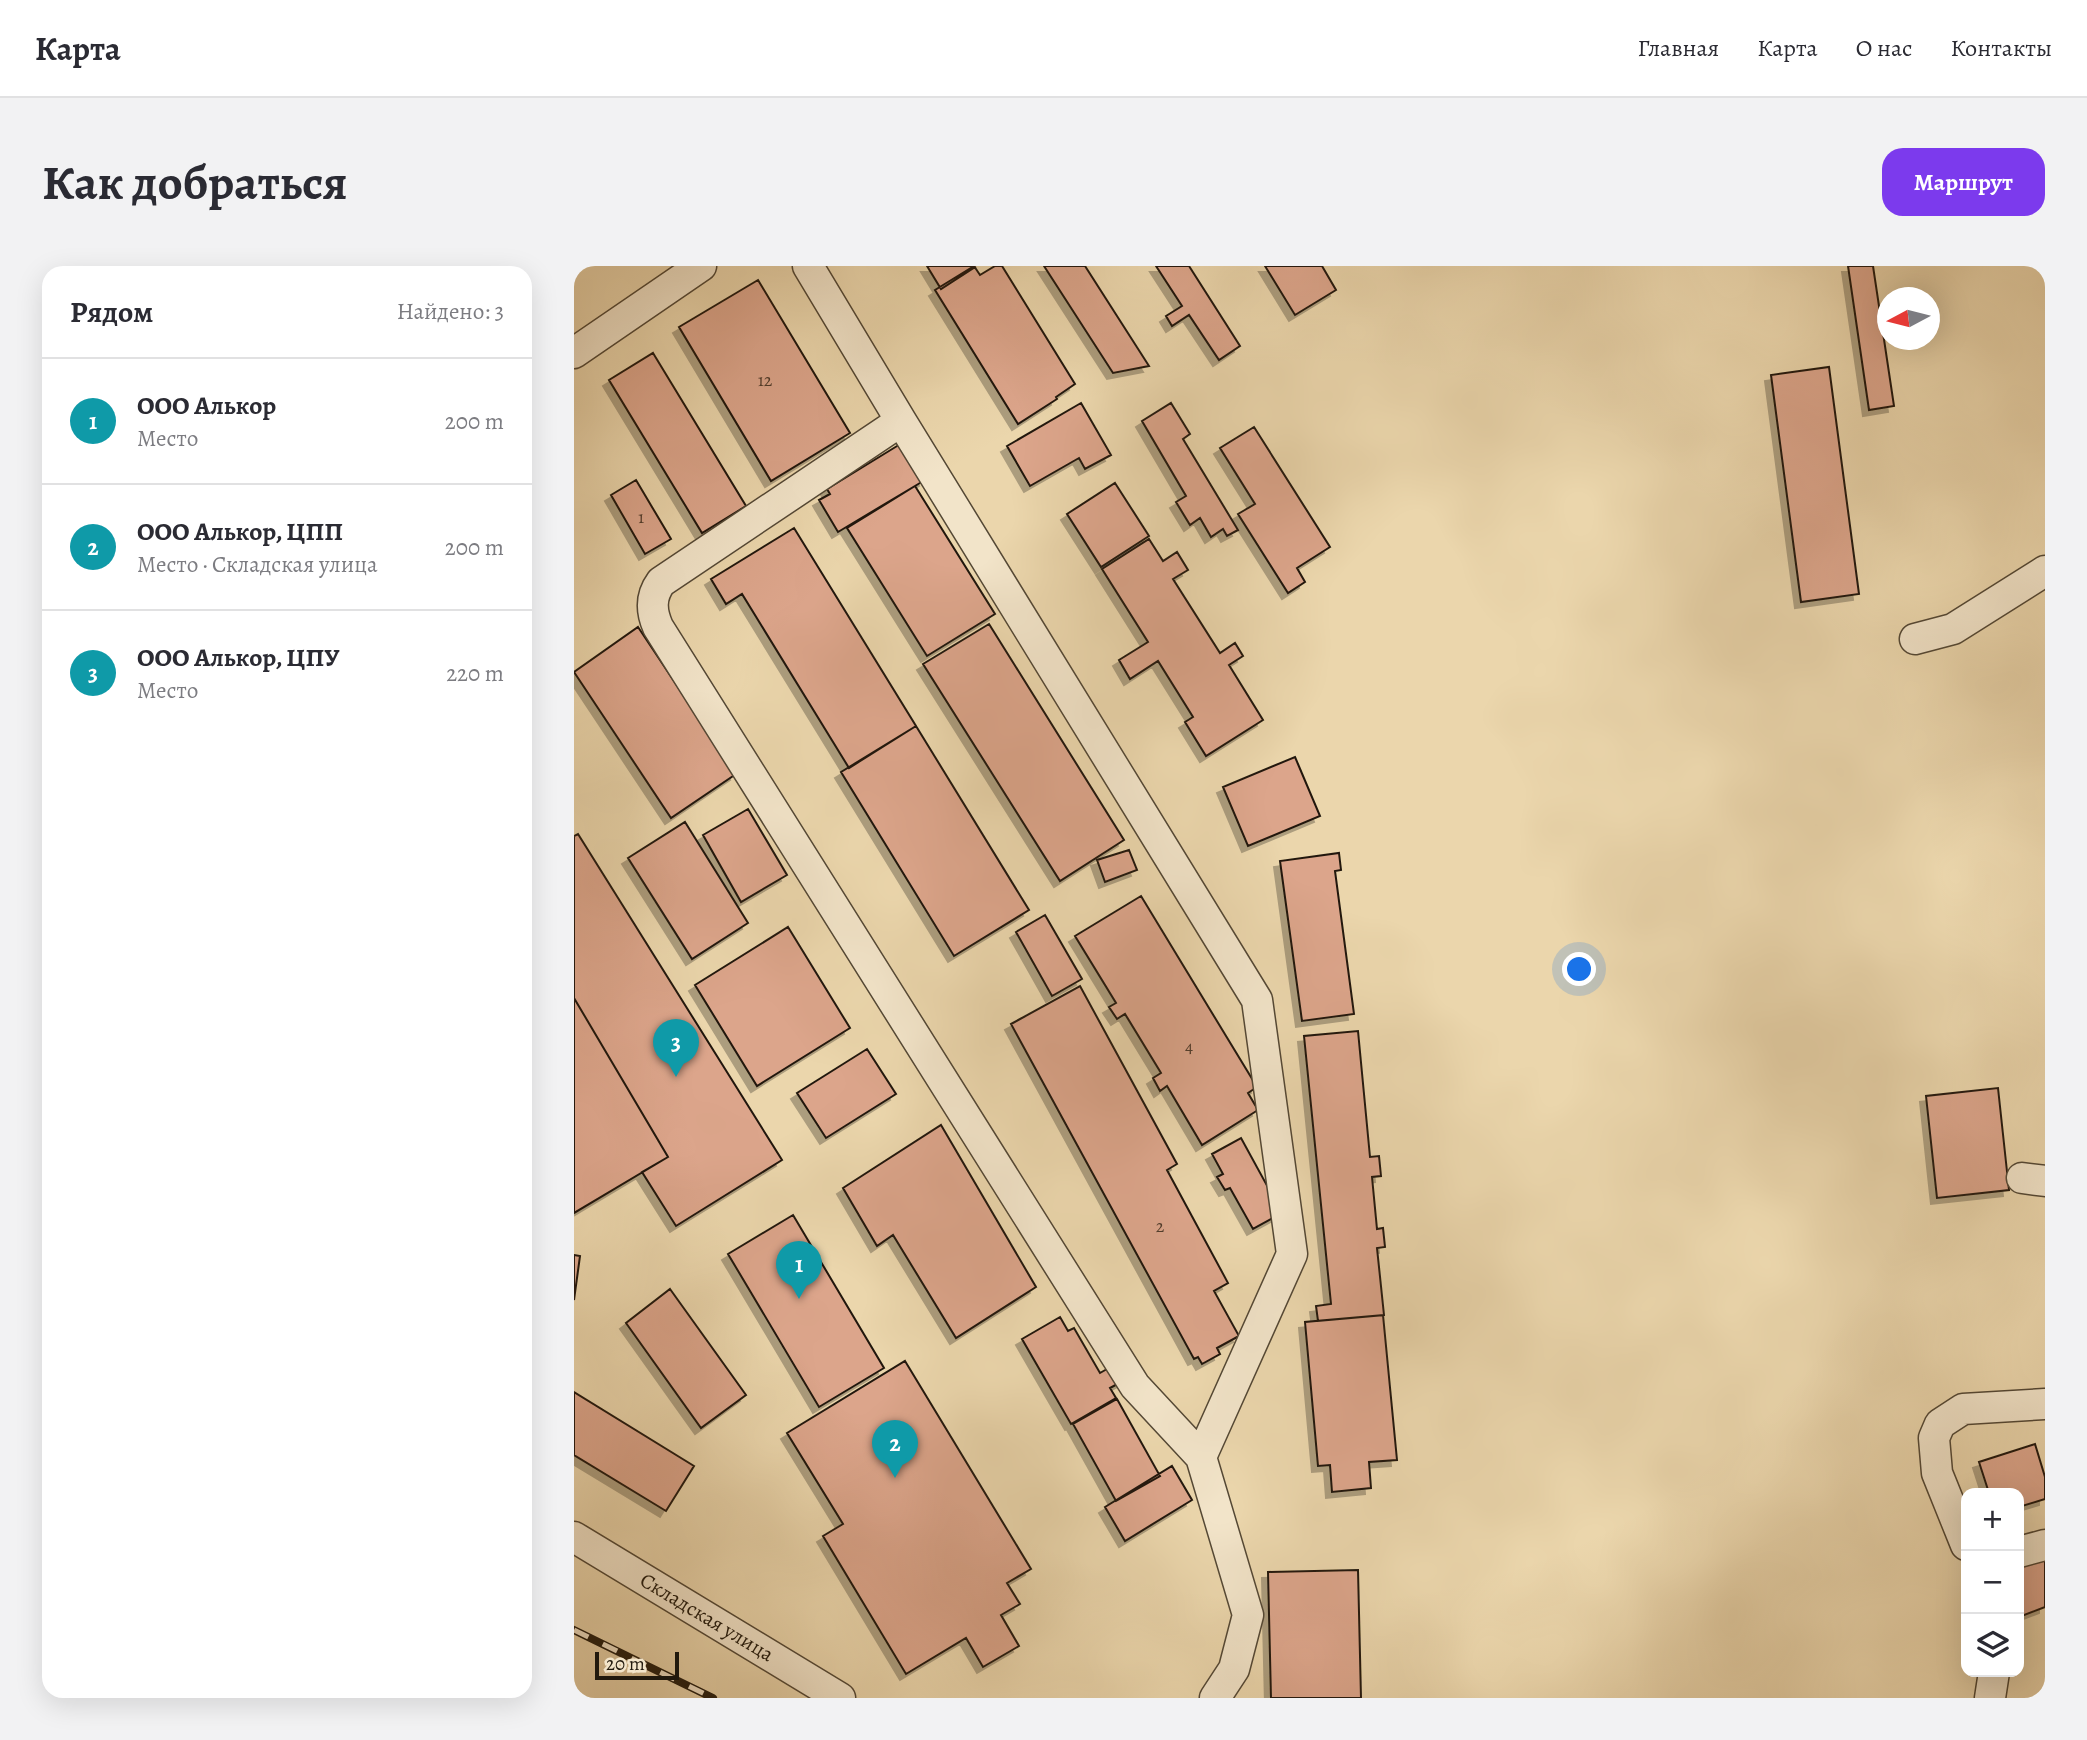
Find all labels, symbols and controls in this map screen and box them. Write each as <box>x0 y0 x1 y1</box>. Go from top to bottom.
text: Карта <box>35 26 121 71</box>
text: Главная <box>1638 32 1719 64</box>
text: Карта <box>1757 32 1818 64</box>
text: О нас <box>1856 32 1912 64</box>
text: Контакты <box>1950 32 2052 64</box>
button: Маршрут <box>1882 148 2045 216</box>
text: Как добраться <box>42 149 348 216</box>
north arrow <box>1877 287 1940 350</box>
text: Рядом <box>70 292 153 332</box>
text: Найдено: 3 <box>397 296 504 327</box>
house number: 12 <box>758 368 773 392</box>
text: ООО Алькор <box>137 388 276 423</box>
text: 1 <box>89 406 97 437</box>
text: 200 m <box>445 406 504 437</box>
text: Место <box>137 423 198 454</box>
house number: 1 <box>638 505 644 529</box>
text: ООО Алькор, ЦПП <box>137 514 343 549</box>
text: 2 <box>87 532 99 563</box>
text: 200 m <box>445 532 504 563</box>
text: Место · Складская улица <box>137 549 378 580</box>
text: ООО Алькор, ЦПУ <box>137 640 340 675</box>
text: 3 <box>88 658 98 689</box>
text: 220 m <box>446 658 504 689</box>
text: Место <box>137 675 198 706</box>
your location <box>1562 952 1596 986</box>
pin: 3 <box>653 1019 699 1077</box>
house number: 4 <box>1185 1034 1193 1058</box>
house number: 2 <box>1156 1214 1165 1238</box>
pin: 1 <box>776 1241 822 1299</box>
pin: 2 <box>872 1420 918 1478</box>
map controls <box>1961 1488 2024 1677</box>
button: + <box>1961 1488 2024 1551</box>
button: − <box>1961 1551 2024 1614</box>
street label: Складская улица <box>635 1566 779 1668</box>
button: layers <box>1961 1614 2024 1677</box>
scale bar <box>595 1649 679 1681</box>
text: 20 m <box>606 1651 645 1677</box>

